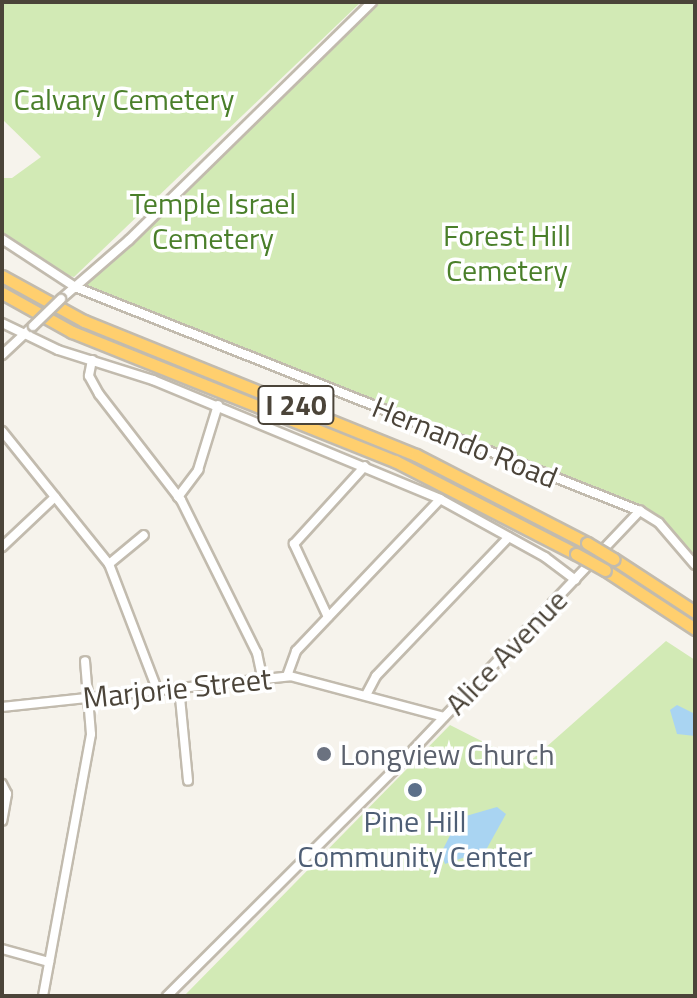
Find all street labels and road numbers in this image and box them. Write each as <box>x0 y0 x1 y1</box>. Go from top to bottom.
road number: I 240 <box>256 381 336 429</box>
street label: Hernando Road <box>367 389 563 495</box>
street label: Alice Avenue <box>438 582 574 722</box>
street label: Marjorie Street <box>81 660 273 716</box>

